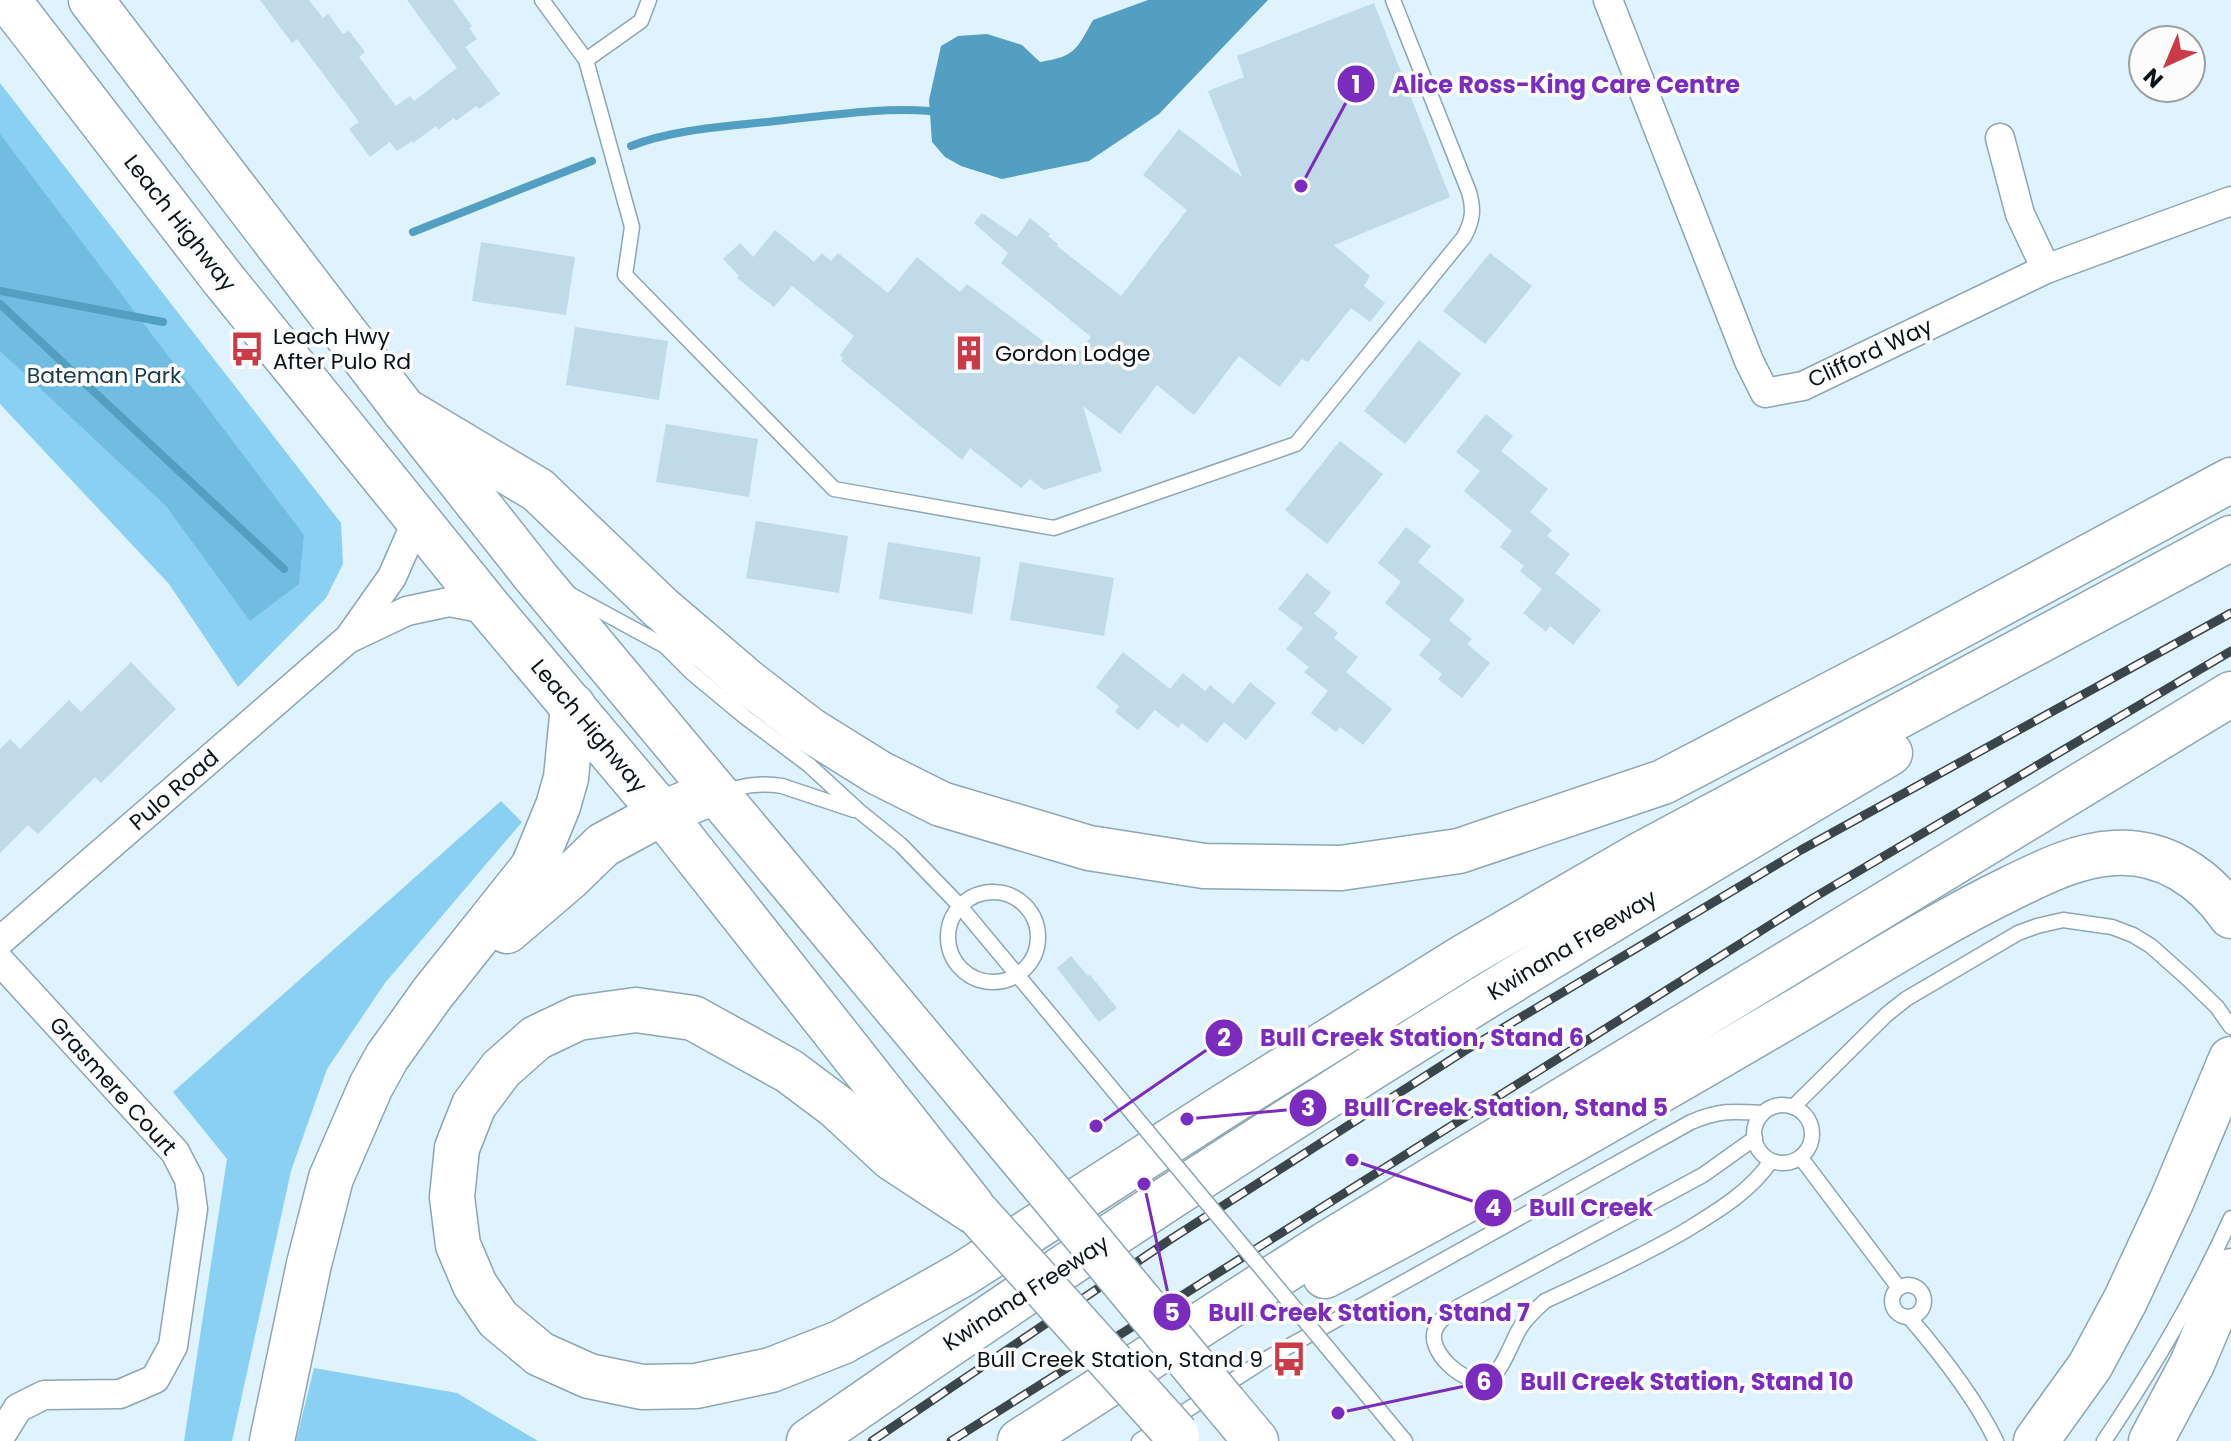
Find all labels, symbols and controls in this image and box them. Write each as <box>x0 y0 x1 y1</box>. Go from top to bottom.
north arrow <box>2127 24 2207 104</box>
callout: Alice Ross-King Care Centre <box>1336 60 1756 108</box>
text: N <box>2137 61 2170 95</box>
text: 1 <box>1351 68 1361 101</box>
text: Alice Ross-King Care Centre <box>1392 68 1740 101</box>
street label: Leach Highway <box>117 148 244 299</box>
street label: Clifford Way <box>1803 310 1938 395</box>
place label: Leach Hwy After Pulo Rd <box>273 321 411 377</box>
bus stop icon: Leach Hwy After Pulo Rd <box>228 330 266 368</box>
building icon: Gordon Lodge <box>950 334 988 372</box>
place label: Gordon Lodge <box>995 338 1150 369</box>
park label: Bateman Park <box>27 360 182 391</box>
street label: Leach Highway <box>524 652 655 800</box>
street label: Pulo Road <box>123 742 225 838</box>
street label: Kwinana Freeway <box>1482 882 1663 1008</box>
street label: Grasmere Court <box>42 1010 184 1162</box>
callout: Bull Creek Station, Stand 6 <box>1204 1014 1600 1062</box>
text: 2 <box>1217 1021 1231 1054</box>
text: Bull Creek Station, Stand 6 <box>1260 1021 1584 1054</box>
callout: Bull Creek Station, Stand 5 <box>1288 1084 1684 1132</box>
text: 3 <box>1301 1091 1315 1124</box>
text: Bull Creek Station, Stand 5 <box>1344 1091 1668 1124</box>
callout: Bull Creek <box>1473 1184 1669 1232</box>
text: 4 <box>1485 1191 1501 1224</box>
text: Bull Creek <box>1529 1191 1653 1224</box>
street label: Kwinana Freeway <box>937 1227 1116 1358</box>
callout: Bull Creek Station, Stand 7 <box>1152 1288 1546 1336</box>
text: 5 <box>1164 1296 1180 1329</box>
text: Bull Creek Station, Stand 7 <box>1208 1296 1530 1329</box>
bus stop icon: Bull Creek Station, Stand 9 <box>1270 1340 1308 1378</box>
place label: Bull Creek Station, Stand 9 <box>977 1344 1263 1375</box>
callout: Bull Creek Station, Stand 10 <box>1464 1358 1870 1406</box>
text: 6 <box>1476 1365 1492 1398</box>
text: Bull Creek Station, Stand 10 <box>1520 1365 1854 1398</box>

